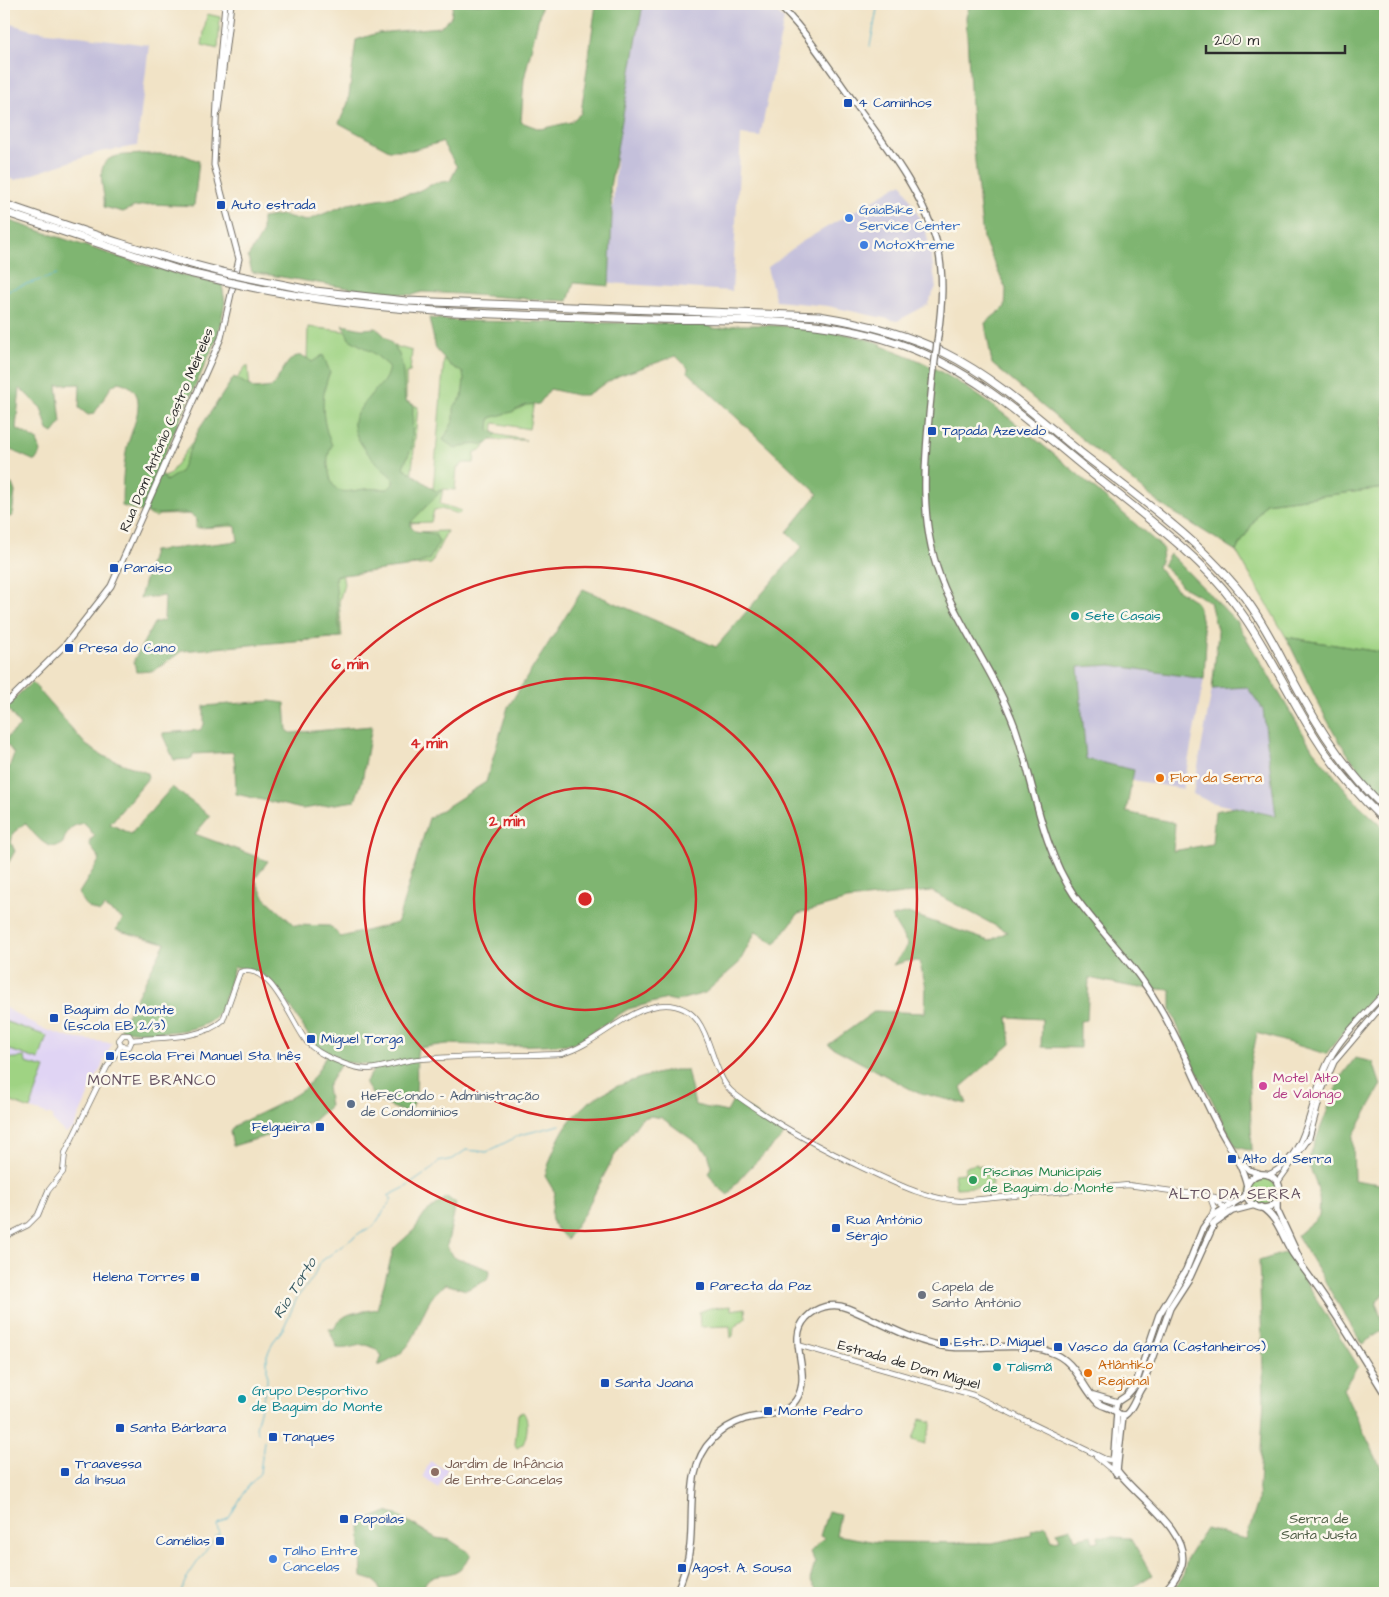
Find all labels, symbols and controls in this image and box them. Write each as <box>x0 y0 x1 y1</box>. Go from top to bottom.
scale bar <box>1206 22 1345 54</box>
text: 200 m <box>1214 30 1260 51</box>
place label: 4 Caminhos <box>858 93 932 113</box>
marker: 4 Caminhos <box>842 97 854 109</box>
place label: Auto estrada <box>231 195 316 215</box>
marker: Auto estrada <box>215 199 227 211</box>
place label: GaiaBike - Service Center <box>859 200 960 236</box>
marker: GaiaBike - Service Center <box>843 212 855 224</box>
place label: MotoXtreme <box>874 235 955 255</box>
marker: MotoXtreme <box>858 239 870 251</box>
street label: Rua Dom António Castro Meireles <box>115 325 219 535</box>
place label: Tapada Azevedo <box>942 421 1046 441</box>
marker: Tapada Azevedo <box>926 425 938 437</box>
place label: Paraíso <box>124 558 172 578</box>
marker: Paraíso <box>108 562 120 574</box>
place label: Sete Casais <box>1085 606 1161 626</box>
marker: Sete Casais <box>1069 610 1081 622</box>
place label: Presa do Cano <box>79 638 176 658</box>
marker: Presa do Cano <box>63 642 75 654</box>
text: 6 min <box>332 654 369 675</box>
text: 4 min <box>410 733 448 754</box>
place label: Flor da Serra <box>1170 768 1262 788</box>
marker: Flor da Serra <box>1154 772 1166 784</box>
text: 2 min <box>488 811 526 832</box>
centre of rings <box>576 890 594 908</box>
place label: Baguim do Monte (Escola EB 2/3) <box>64 1000 175 1036</box>
marker: Baguim do Monte (Escola EB 2/3) <box>48 1012 60 1024</box>
place label: Miguel Torga <box>321 1029 403 1049</box>
marker: Miguel Torga <box>305 1033 317 1045</box>
place label: Escola Frei Manuel Sta. Inês <box>120 1046 301 1066</box>
marker: Escola Frei Manuel Sta. Inês <box>104 1050 116 1062</box>
place label: Motel Alto de Valongo <box>1273 1068 1342 1104</box>
district label: MONTE BRANCO <box>87 1070 217 1091</box>
marker: Motel Alto de Valongo <box>1257 1080 1269 1092</box>
place label: HeFeCondo - Administração de Condomínios <box>361 1086 540 1122</box>
marker: HeFeCondo - Administração de Condomínios <box>345 1098 357 1110</box>
place label: Felgueira <box>252 1117 310 1137</box>
marker: Felgueira <box>314 1121 326 1133</box>
place label: Alto da Serra <box>1242 1149 1331 1169</box>
marker: Alto da Serra <box>1226 1153 1238 1165</box>
place label: Piscinas Municipais de Baguim do Monte <box>983 1162 1114 1198</box>
marker: Piscinas Municipais de Baguim do Monte <box>967 1174 979 1186</box>
district label: ALTO DA SERRA <box>1168 1184 1302 1205</box>
place label: Rua António Sérgio <box>846 1210 922 1246</box>
marker: Rua António Sérgio <box>830 1222 842 1234</box>
water label: Rio Torto <box>268 1252 323 1322</box>
place label: Helena Torres <box>93 1267 185 1287</box>
marker: Helena Torres <box>189 1271 201 1283</box>
place label: Parecta da Paz <box>710 1276 812 1296</box>
place label: Capela de Santo António <box>932 1277 1021 1313</box>
marker: Parecta da Paz <box>694 1280 706 1292</box>
marker: Capela de Santo António <box>916 1289 928 1301</box>
place label: Estr. D. Miguel <box>954 1332 1045 1352</box>
street label: Estrada de Dom Miguel <box>835 1335 983 1395</box>
marker: Estr. D. Miguel <box>938 1336 950 1348</box>
place label: Vasco da Gama (Castanheiros) <box>1068 1337 1266 1357</box>
marker: Vasco da Gama (Castanheiros) <box>1052 1341 1064 1353</box>
place label: Atlântiko Regional <box>1098 1355 1153 1391</box>
place label: Talismã <box>1007 1357 1052 1377</box>
marker: Talismã <box>991 1361 1003 1373</box>
marker: Atlântiko Regional <box>1082 1367 1094 1379</box>
place label: Santa Joana <box>615 1373 693 1393</box>
marker: Santa Joana <box>599 1377 611 1389</box>
place label: Grupo Desportivo de Baguim do Monte <box>252 1381 383 1417</box>
marker: Grupo Desportivo de Baguim do Monte <box>236 1393 248 1405</box>
place label: Monte Pedro <box>778 1401 863 1421</box>
marker: Monte Pedro <box>762 1405 774 1417</box>
place label: Santa Bárbara <box>130 1418 226 1438</box>
marker: Santa Bárbara <box>114 1422 126 1434</box>
place label: Tanques <box>283 1427 335 1447</box>
marker: Tanques <box>267 1431 279 1443</box>
place label: Traavessa da Ínsua <box>75 1454 142 1490</box>
place label: Jardim de Infância de Entre-Cancelas <box>445 1454 563 1490</box>
marker: Traavessa da Ínsua <box>59 1466 71 1478</box>
marker: Jardim de Infância de Entre-Cancelas <box>429 1466 441 1478</box>
place label: Papoilas <box>354 1509 404 1529</box>
park label: Serra de Santa Justa <box>1281 1509 1357 1545</box>
marker: Papoilas <box>338 1513 350 1525</box>
place label: Camélias <box>156 1531 210 1551</box>
marker: Camélias <box>214 1535 226 1547</box>
place label: Talho Entre Cancelas <box>283 1541 358 1577</box>
marker: Talho Entre Cancelas <box>267 1553 279 1565</box>
place label: Agost. A. Sousa <box>692 1558 791 1578</box>
marker: Agost. A. Sousa <box>676 1562 688 1574</box>

